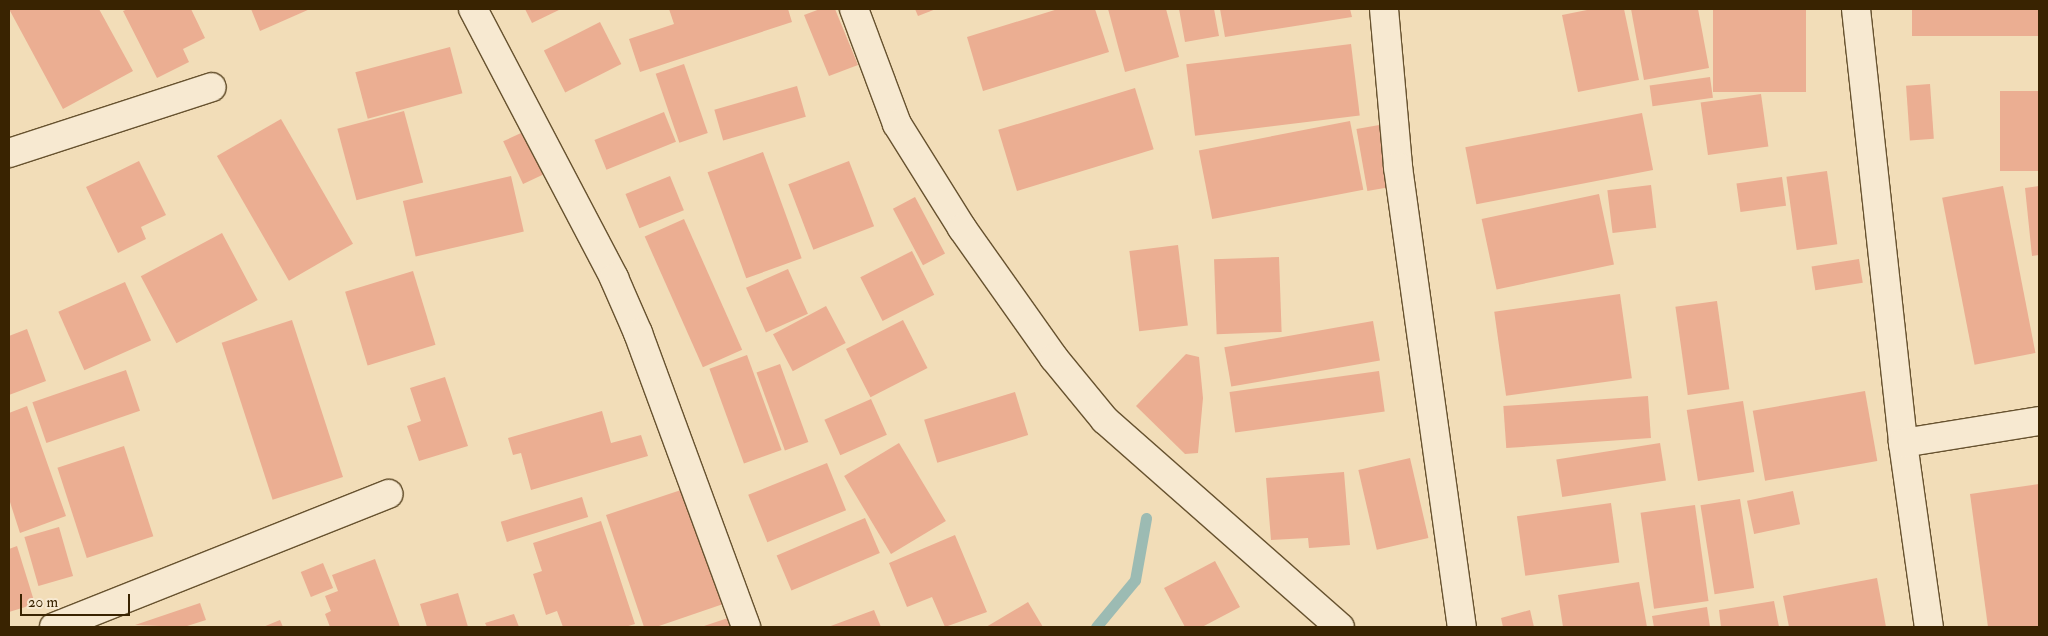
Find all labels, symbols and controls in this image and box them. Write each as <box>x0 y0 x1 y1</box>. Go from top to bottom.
scale bar <box>22 584 132 616</box>
text: 20 m <box>28 593 58 612</box>

